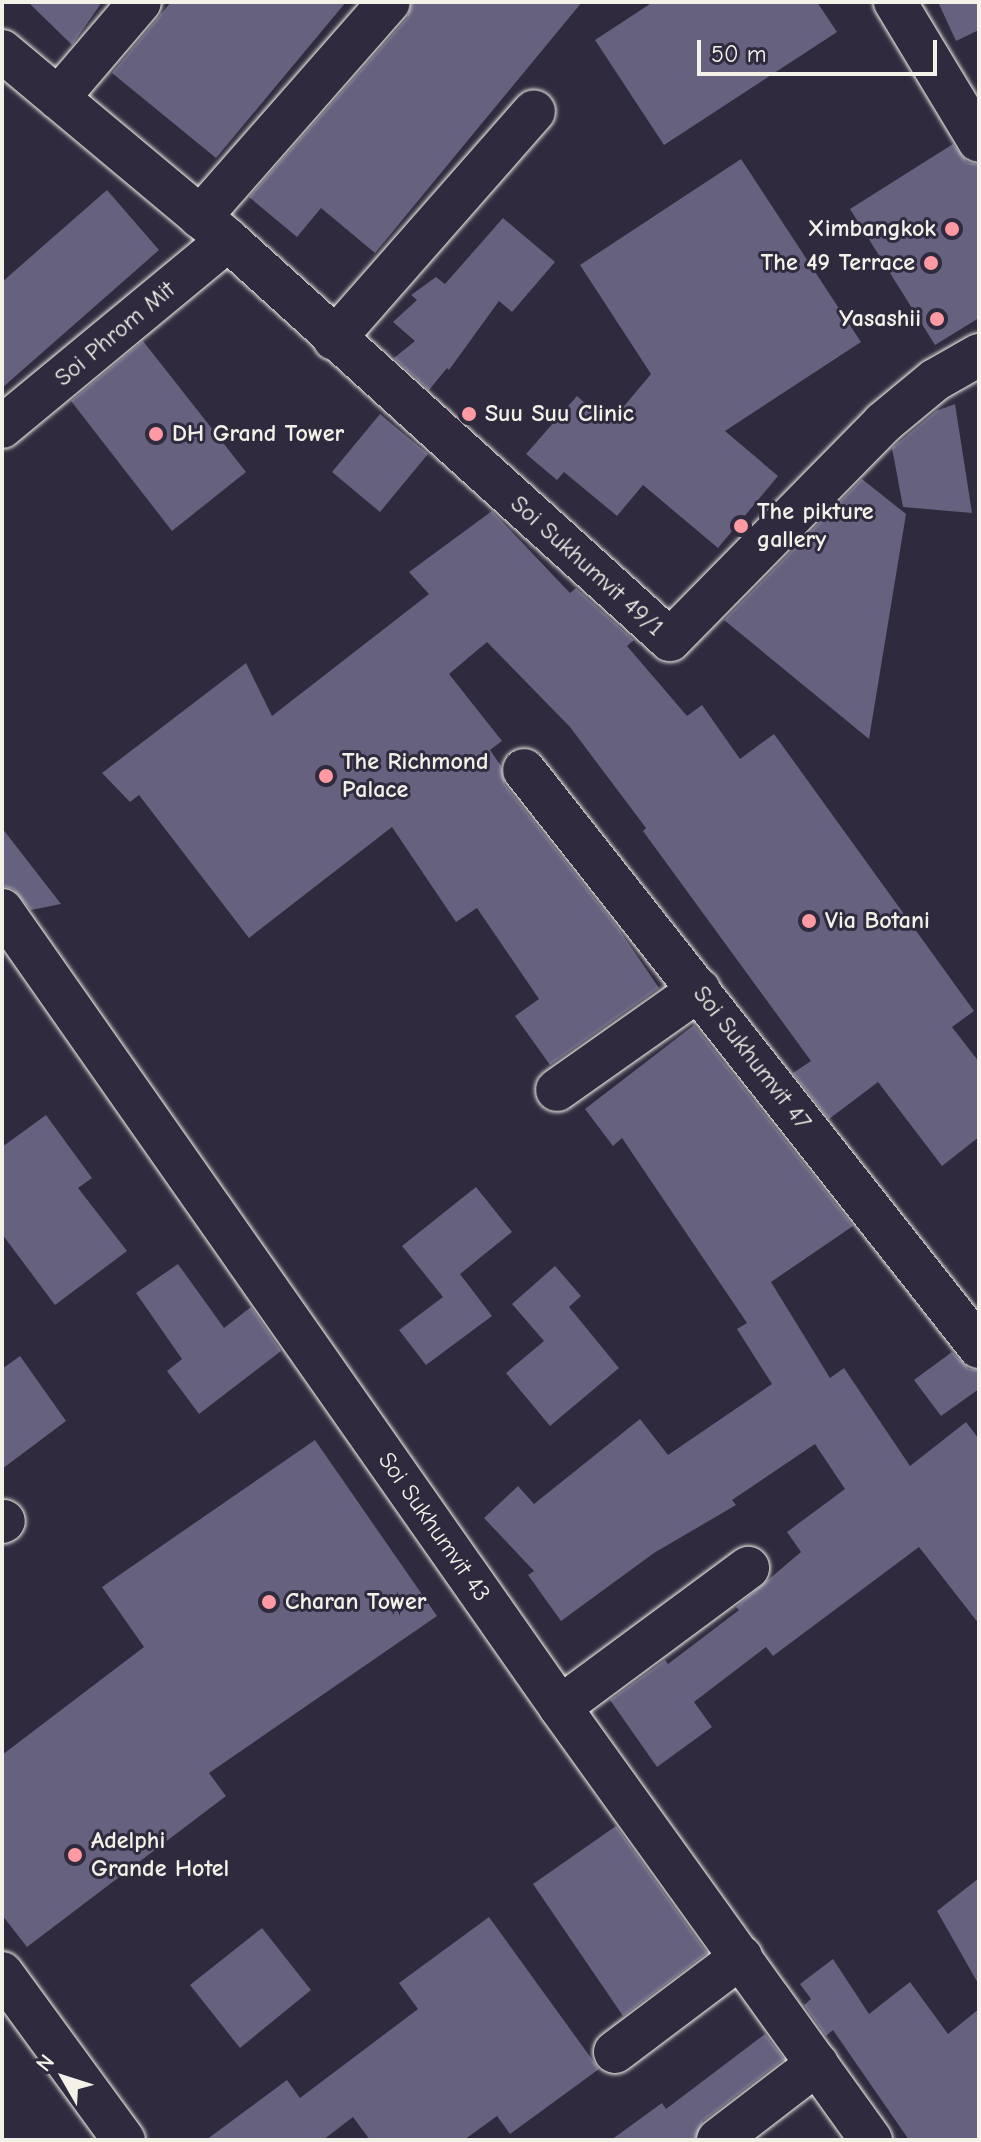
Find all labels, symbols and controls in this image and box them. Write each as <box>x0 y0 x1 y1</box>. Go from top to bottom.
scale bar <box>701 24 941 74</box>
text: 50 m <box>711 40 767 68</box>
place label: Ximbangkok <box>808 215 936 243</box>
marker: Ximbangkok <box>943 220 961 238</box>
place label: The 49 Terrace <box>761 249 915 277</box>
marker: The 49 Terrace <box>922 254 940 272</box>
street label: Soi Phrom Mit <box>49 275 181 393</box>
place label: Yasashii <box>839 305 921 333</box>
marker: Yasashii <box>928 310 946 328</box>
place label: Suu Suu Clinic <box>485 400 634 428</box>
marker: Suu Suu Clinic <box>460 405 478 423</box>
place label: DH Grand Tower <box>172 420 344 448</box>
marker: DH Grand Tower <box>147 425 165 443</box>
street label: Soi Sukhumvit 49/1 <box>504 490 670 642</box>
place label: The pikture gallery <box>757 498 874 554</box>
marker: The pikture gallery <box>732 517 750 535</box>
place label: The Richmond Palace <box>342 748 488 804</box>
marker: The Richmond Palace <box>317 767 335 785</box>
place label: Via Botani <box>825 907 930 935</box>
marker: Via Botani <box>800 912 818 930</box>
street label: Soi Sukhumvit 47 <box>687 980 817 1136</box>
street label: Soi Sukhumvit 43 <box>372 1447 496 1607</box>
place label: Charan Tower <box>285 1588 426 1616</box>
marker: Charan Tower <box>260 1593 278 1611</box>
place label: Adelphi Grande Hotel <box>91 1827 229 1883</box>
marker: Adelphi Grande Hotel <box>66 1846 84 1864</box>
north arrow <box>24 2038 104 2118</box>
text: N <box>31 2049 60 2077</box>

